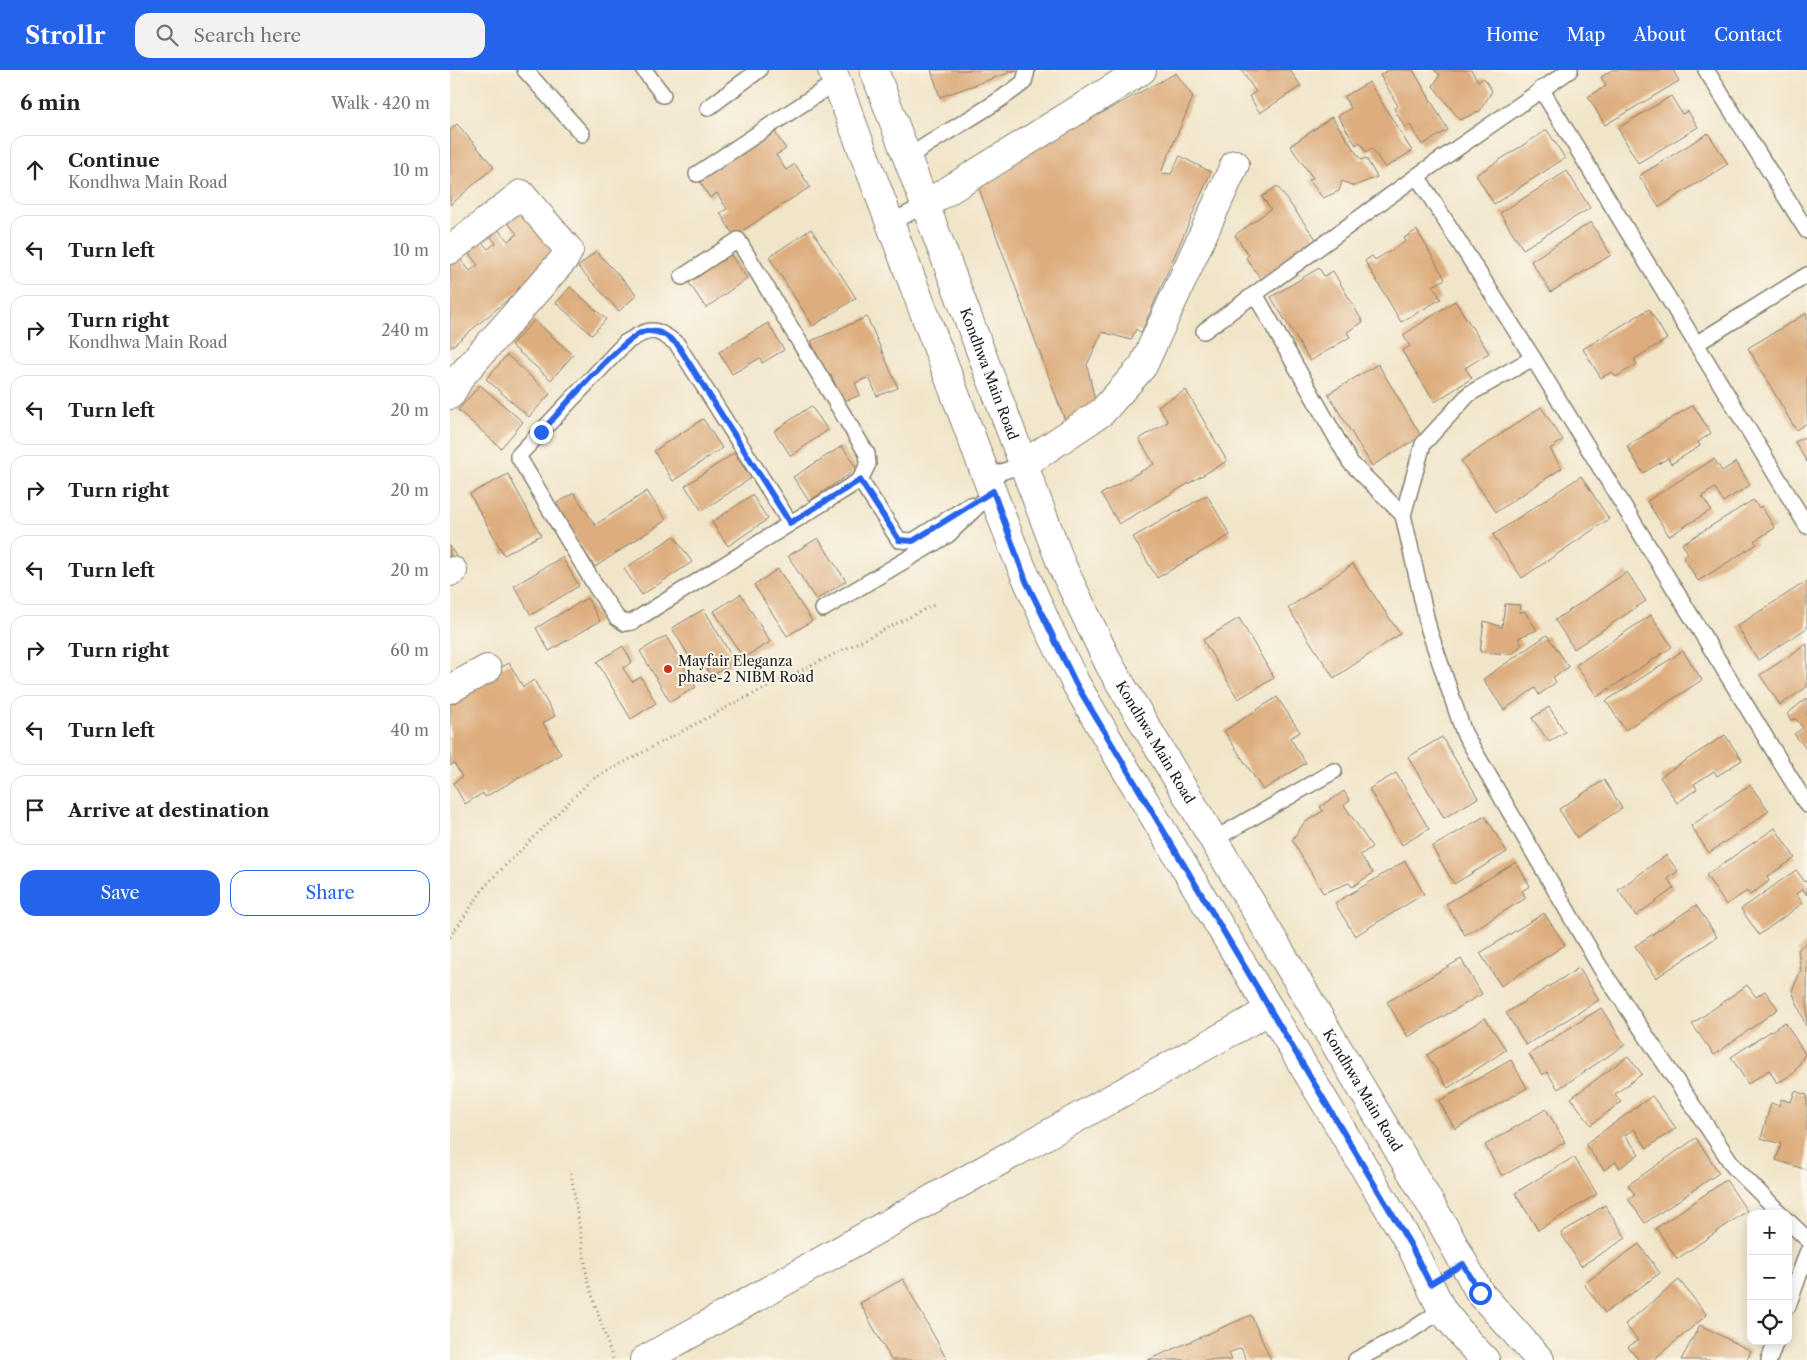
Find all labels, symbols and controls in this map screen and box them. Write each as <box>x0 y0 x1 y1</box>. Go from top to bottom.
search box <box>135 13 485 58</box>
text: Strollr <box>25 21 105 50</box>
icon: search <box>153 21 181 49</box>
text: Search here <box>193 24 301 47</box>
text: Home <box>1486 24 1539 46</box>
text: Map <box>1567 24 1605 46</box>
text: About <box>1633 24 1686 46</box>
text: Contact <box>1714 24 1782 46</box>
text: 6 min <box>20 90 81 115</box>
text: Walk · 420 m <box>331 93 430 113</box>
text: Continue <box>68 149 160 172</box>
icon: ahead <box>21 156 49 184</box>
text: 10 m <box>393 160 429 180</box>
text: Kondhwa Main Road <box>68 172 228 192</box>
icon: left <box>21 236 49 264</box>
text: Turn left <box>68 239 155 262</box>
text: 10 m <box>393 240 429 260</box>
street label: Kondhwa Main Road <box>956 305 1023 443</box>
text: Turn right <box>68 309 169 332</box>
icon: right <box>21 316 49 344</box>
text: 240 m <box>381 320 429 340</box>
text: Kondhwa Main Road <box>68 332 228 352</box>
icon: left <box>21 396 49 424</box>
text: Turn left <box>68 399 155 422</box>
text: 20 m <box>390 400 429 420</box>
route end <box>530 421 553 444</box>
icon: right <box>21 476 49 504</box>
text: Turn right <box>68 479 169 502</box>
text: 20 m <box>390 480 429 500</box>
icon: left <box>21 556 49 584</box>
text: Turn left <box>68 559 155 582</box>
text: 20 m <box>390 560 429 580</box>
icon: right <box>21 636 49 664</box>
text: Turn right <box>68 639 169 662</box>
text: 60 m <box>390 640 429 660</box>
place label: Mayfair Eleganza phase-2 NIBM Road <box>678 652 814 686</box>
marker: Mayfair Eleganza phase-2 NIBM Road <box>662 663 674 675</box>
street label: Kondhwa Main Road <box>1112 678 1199 807</box>
icon: left <box>21 716 49 744</box>
text: Turn left <box>68 719 155 742</box>
text: 40 m <box>390 720 429 740</box>
icon: arrive <box>21 796 49 824</box>
text: Arrive at destination <box>68 799 269 822</box>
button: Save <box>20 870 220 916</box>
button: Share <box>230 870 430 916</box>
street label: Kondhwa Main Road <box>1319 1025 1406 1155</box>
map controls <box>1747 1210 1792 1345</box>
button: + <box>1747 1210 1792 1255</box>
button: − <box>1747 1255 1792 1300</box>
route start <box>1469 1282 1492 1305</box>
button: locate <box>1747 1300 1792 1345</box>

